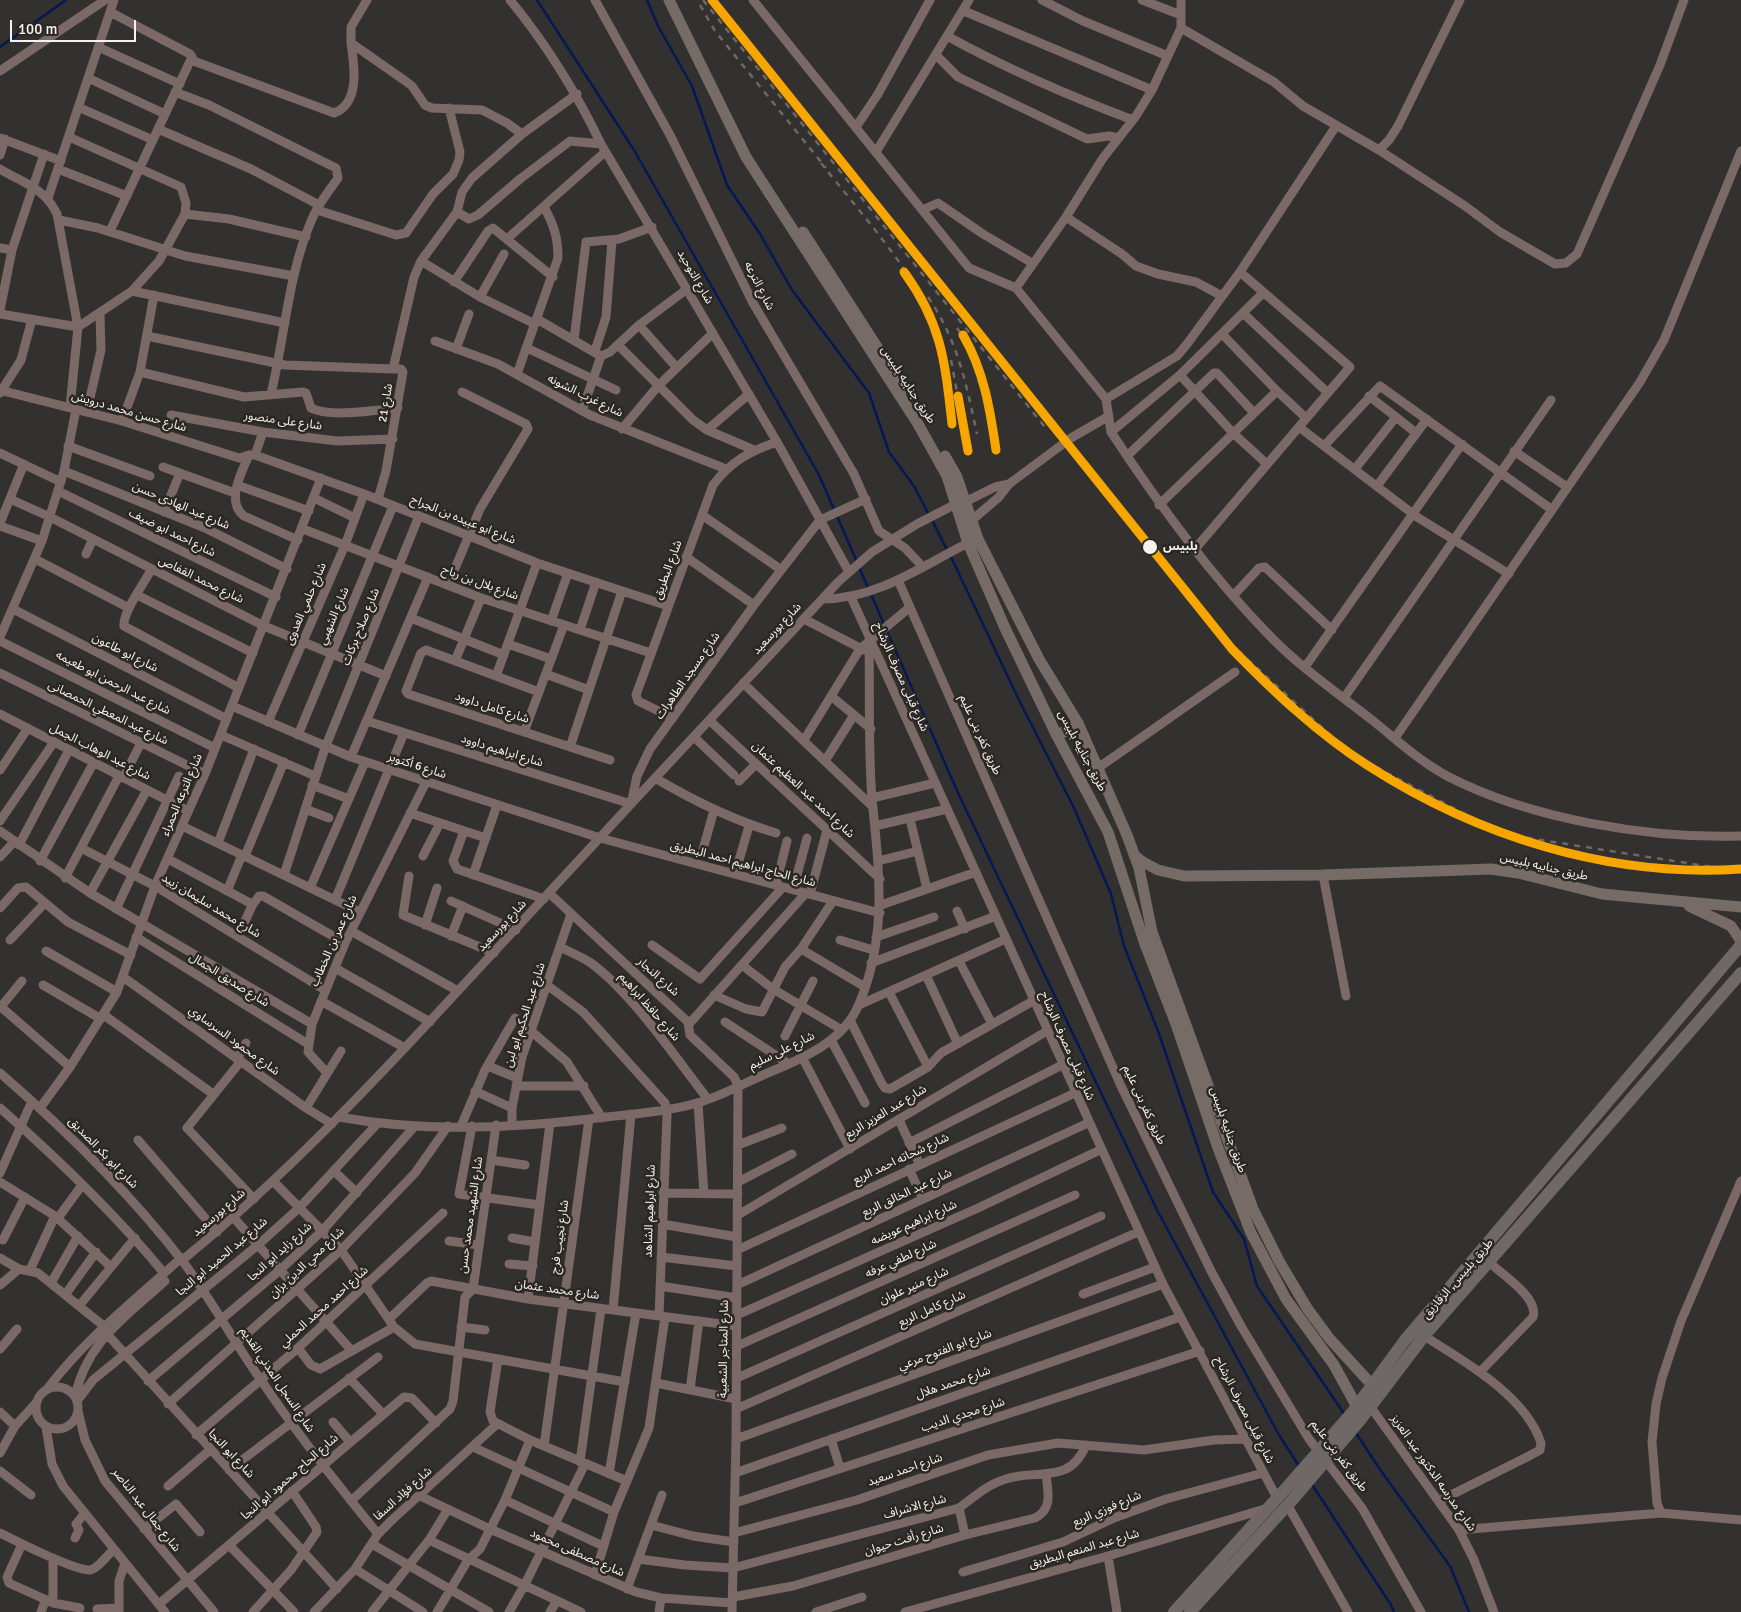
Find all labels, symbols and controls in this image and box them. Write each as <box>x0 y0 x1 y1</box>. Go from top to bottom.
scale bar <box>12 10 139 42</box>
text: 100 m <box>18 20 58 38</box>
street label: شارع التوحيد <box>674 247 716 307</box>
street label: شارع الترعه <box>741 259 777 313</box>
street label: طريق جنابيه بلبيس <box>877 343 939 427</box>
street label: شارع غرب الشونه <box>545 371 625 421</box>
street label: شارع 21 <box>376 383 396 423</box>
street label: شارع حسن محمد درويش <box>70 389 188 435</box>
street label: شارع على منصور <box>243 408 323 434</box>
street label: شارع عبد الهادى حسن <box>130 479 232 533</box>
street label: شارع ابو عبيده بن الجراح <box>408 492 518 548</box>
street label: شارع احمد ابو ضيف <box>126 506 218 560</box>
street label: شارع البطريق <box>651 538 685 602</box>
marker: بلبيس <box>1141 538 1159 556</box>
place label: بلبيس <box>1163 540 1198 554</box>
street label: شارع محمد القفاص <box>156 553 246 607</box>
street label: شارع حلمي العدوى <box>282 561 330 647</box>
street label: شارع بلال بن رباح <box>440 562 520 604</box>
street label: شارع الشهبي <box>315 585 353 647</box>
street label: شارع صلاح بركات <box>339 586 383 668</box>
street label: شارع بورسعيد <box>749 600 805 658</box>
street label: شارع قبلى مصرف الرشاح <box>870 620 932 734</box>
street label: شارع ابو طاعون <box>90 630 160 676</box>
street label: شارع مسجد الطاهرات <box>652 630 724 722</box>
street label: شارع عبد الرحمن ابو طعيمه <box>53 648 173 718</box>
street label: شارع عبد المعطي الحمصانى <box>46 678 170 748</box>
street label: شارع كامل داوود <box>453 689 531 727</box>
street label: طريق كفر بنى عليم <box>956 693 1004 777</box>
street label: طريق جنابيه بلبيس <box>1055 708 1109 794</box>
street label: شارع عبد الوهاب الجمل <box>47 720 153 784</box>
street label: شارع ابراهيم داوود <box>459 732 545 770</box>
street label: شارع احمد عبد العظيم عثمان <box>749 739 857 841</box>
street label: شارع 6 أكتوبر <box>386 750 448 782</box>
street label: شارع الترعه الحمراء <box>158 752 206 838</box>
street label: شارع الحاج ابراهيم احمد البطريق <box>669 838 817 890</box>
street label: طريق جنابيه بلبيس <box>1499 850 1589 884</box>
street label: شارع محمد سليمان زبيد <box>159 871 263 941</box>
street label: شارع عمر بن الخطاب <box>307 893 361 989</box>
street label: شارع بورسعيد <box>474 897 530 955</box>
street label: شارع صديق الجمال <box>186 950 272 1010</box>
street label: شارع النجار <box>634 954 682 1000</box>
street label: شارع عبد الحكيم ابو لبن <box>501 961 549 1069</box>
street label: شارع حافظ ابراهيم <box>615 970 683 1044</box>
street label: شارع قبلى مصرف الرشاح <box>1036 989 1098 1103</box>
street label: شارع محمود السرساوي <box>186 1003 282 1079</box>
street label: شارع على سليم <box>747 1029 817 1073</box>
street label: طريق كفر بنى عليم <box>1119 1063 1169 1147</box>
street label: شارع عبد العزيز الربع <box>843 1082 929 1142</box>
street label: طريق جنابيه بلبيس <box>1207 1085 1249 1175</box>
street label: شارع ابو بكر الصديق <box>65 1114 141 1192</box>
street label: شارع شحاته احمد الربع <box>851 1130 951 1188</box>
street label: شارع الشهيد محمد حسن <box>456 1156 486 1274</box>
street label: شارع ابراهيم الشاهد <box>641 1164 659 1258</box>
street label: شارع عبد الخالق الربع <box>860 1166 954 1220</box>
street label: شارع بورسعيد <box>190 1186 248 1240</box>
street label: شارع ابراهيم عويضه <box>869 1198 959 1248</box>
street label: شارع نجيب فرج <box>548 1199 572 1275</box>
street label: شارع عبد الحميد ابو النجا <box>173 1215 271 1299</box>
street label: شارع زايد ابو النجا <box>245 1219 315 1285</box>
street label: شارع محي الدين بزان <box>266 1224 348 1302</box>
street label: طريق بلبيس, الزقازيق <box>1419 1236 1497 1322</box>
street label: شارع لطفي عرفه <box>863 1237 939 1281</box>
street label: شارع احمد محمد الحملي <box>277 1263 371 1351</box>
street label: شارع منير علوان <box>877 1264 951 1308</box>
street label: شارع محمد عثمان <box>514 1277 600 1303</box>
street label: شارع كامل الربع <box>896 1288 968 1330</box>
street label: شارع المتاجر الشعبية <box>716 1300 732 1398</box>
street label: شارع السجل المدني القديم <box>236 1325 318 1435</box>
street label: شارع ابو الفتوح مرعي <box>896 1326 994 1374</box>
street label: شارع قبلى مصرف الرشاح <box>1211 1354 1277 1466</box>
street label: شارع محمد هلال <box>914 1363 992 1403</box>
street label: شارع مجدي الديب <box>919 1395 1007 1435</box>
street label: شارع مدرسه الدكتور عبد العزيز <box>1387 1412 1479 1534</box>
street label: طريق كفر بنى عليم <box>1307 1417 1371 1495</box>
street label: شارع ابو النجا <box>205 1427 257 1481</box>
street label: شارع الحاج محمود ابو النجا <box>238 1431 342 1523</box>
street label: شارع احمد سعيد <box>866 1450 944 1490</box>
street label: شارع فؤاد السقا <box>371 1464 435 1524</box>
street label: شارع جمال عبد الناصر <box>109 1465 183 1555</box>
street label: شارع فوزي الربع <box>1071 1488 1143 1530</box>
street label: شارع الاشراف <box>882 1492 948 1522</box>
street label: شارع رأفت حيوان <box>863 1521 945 1559</box>
street label: شارع مصطفى محمود <box>528 1526 626 1580</box>
street label: شارع عبد المنعم البطريق <box>1027 1526 1141 1572</box>

